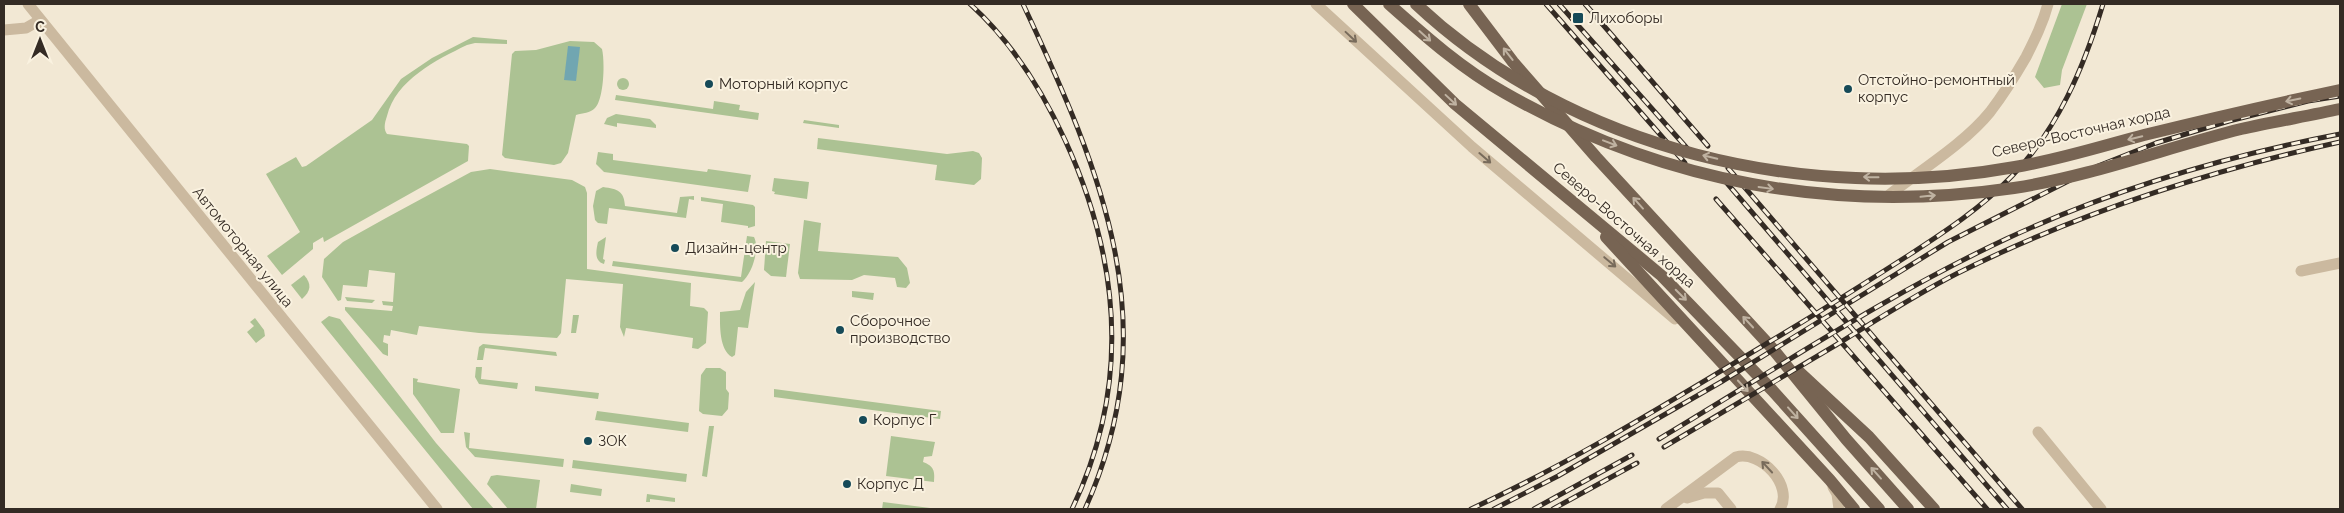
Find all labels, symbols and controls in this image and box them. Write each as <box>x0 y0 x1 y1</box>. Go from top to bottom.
place label: Лихоборы <box>1589 9 1663 27</box>
marker: Лихоборы <box>1571 11 1585 25</box>
north arrow <box>15 15 65 65</box>
text: С <box>35 19 45 35</box>
one-way arrow <box>1418 30 1431 41</box>
one-way arrow <box>1345 31 1358 43</box>
one-way arrow <box>1502 48 1513 61</box>
place label: Отстойно-ремонтный корпус <box>1858 71 2015 106</box>
place label: Моторный корпус <box>719 75 848 93</box>
marker: Моторный корпус <box>703 78 715 90</box>
marker: Отстойно-ремонтный корпус <box>1842 83 1854 95</box>
one-way arrow <box>1444 94 1457 106</box>
one-way arrow <box>2285 96 2301 105</box>
street label: Северо-Восточная хорда <box>1990 103 2172 161</box>
one-way arrow <box>2127 134 2143 143</box>
one-way arrow <box>1602 139 1617 148</box>
one-way arrow <box>1478 152 1491 163</box>
one-way arrow <box>1703 152 1719 161</box>
street label: Северо-Восточная хорда <box>1549 158 1699 292</box>
one-way arrow <box>1864 172 1880 182</box>
street label: Автомоторная улица <box>189 183 297 311</box>
one-way arrow <box>1758 183 1774 193</box>
one-way arrow <box>1920 191 1936 201</box>
one-way arrow <box>1632 196 1644 209</box>
place label: Дизайн-центр <box>685 239 787 257</box>
marker: Дизайн-центр <box>669 242 681 254</box>
one-way arrow <box>1603 256 1616 267</box>
one-way arrow <box>1675 289 1687 301</box>
place label: Сборочное производство <box>850 312 951 347</box>
one-way arrow <box>1742 316 1754 329</box>
marker: Сборочное производство <box>834 324 846 336</box>
one-way arrow <box>1737 379 1749 392</box>
one-way arrow <box>1787 407 1799 420</box>
place label: Корпус Г <box>873 411 937 429</box>
marker: Корпус Г <box>857 414 869 426</box>
place label: ЗОК <box>598 432 627 450</box>
marker: ЗОК <box>582 435 594 447</box>
one-way arrow <box>1761 461 1773 474</box>
one-way arrow <box>1870 466 1882 479</box>
place label: Корпус Д <box>857 475 924 493</box>
marker: Корпус Д <box>841 478 853 490</box>

